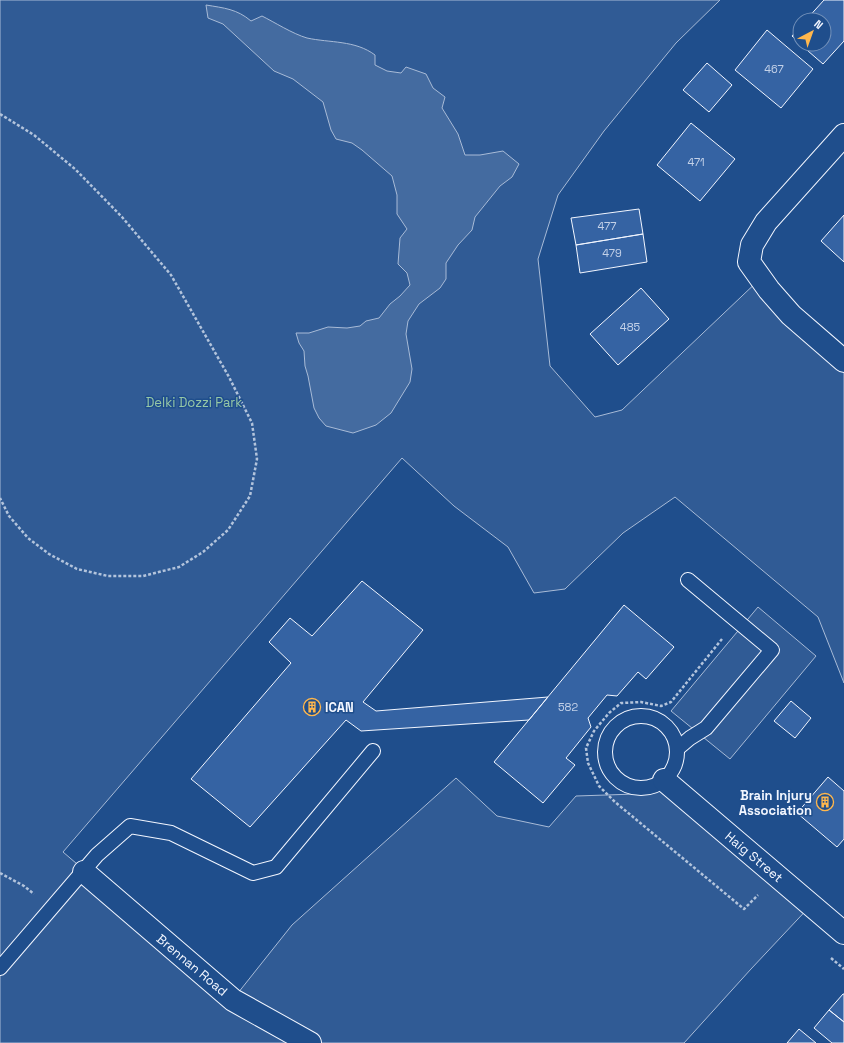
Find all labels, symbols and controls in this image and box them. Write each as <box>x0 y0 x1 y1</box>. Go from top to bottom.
north arrow <box>792 12 832 52</box>
text: N <box>811 17 826 32</box>
house number: 467 <box>764 62 784 76</box>
house number: 471 <box>687 155 705 169</box>
house number: 477 <box>598 219 616 233</box>
house number: 479 <box>602 246 622 260</box>
house number: 485 <box>620 320 641 334</box>
park label: Delki Dozzi Park <box>146 394 242 411</box>
building icon: ICAN <box>302 697 322 717</box>
place label: ICAN <box>325 699 354 716</box>
house number: 582 <box>558 700 578 714</box>
place label: Brain Injury Association <box>739 787 812 819</box>
building icon: Brain Injury Association <box>815 792 835 812</box>
street label: Haig Street <box>721 828 787 886</box>
street label: Brennan Road <box>153 930 231 1000</box>

